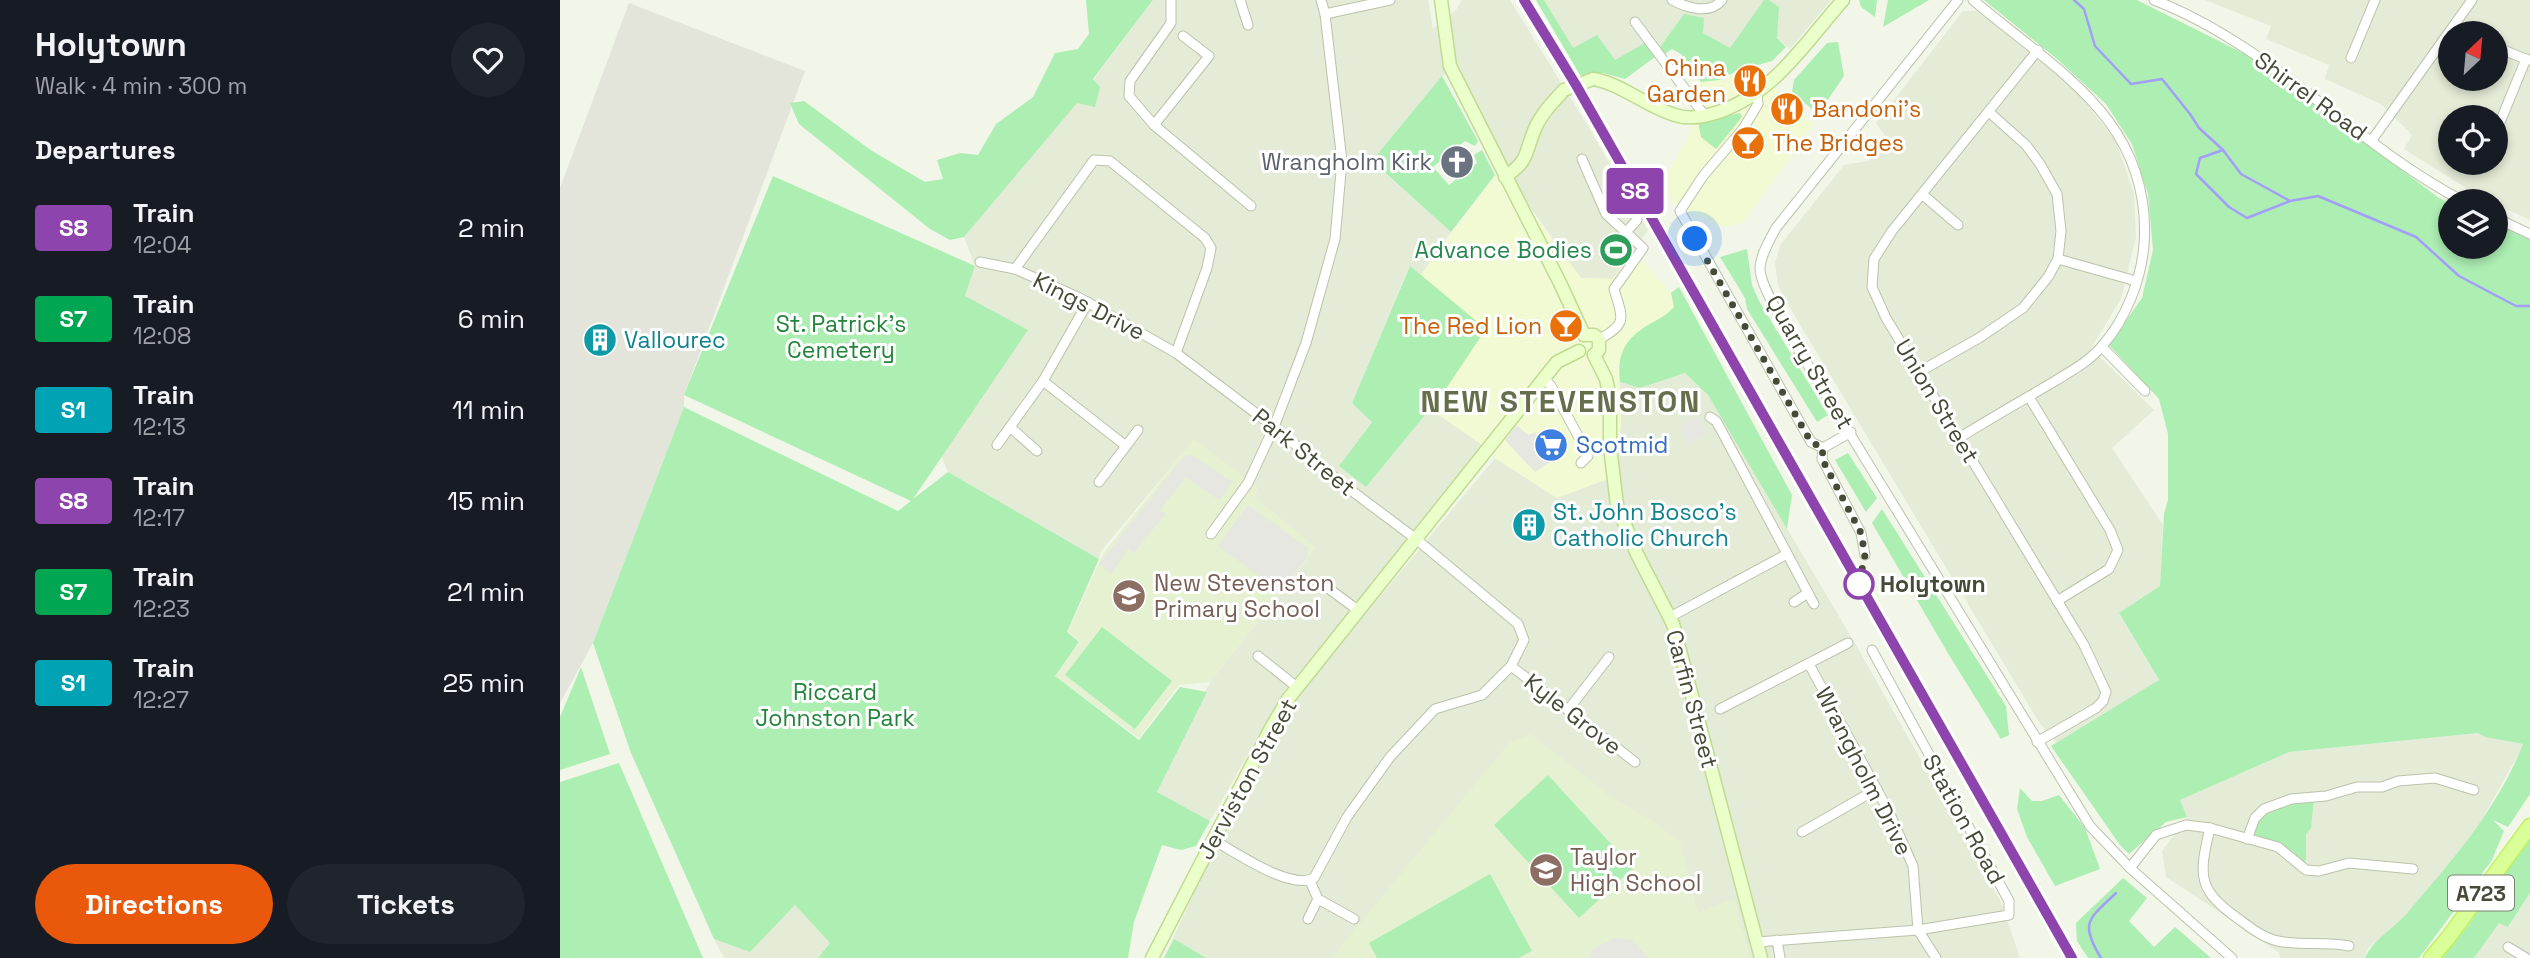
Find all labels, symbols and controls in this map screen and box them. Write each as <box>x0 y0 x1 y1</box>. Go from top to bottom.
north arrow <box>2438 21 2508 91</box>
map controls <box>2438 21 2508 259</box>
button: heart <box>451 23 525 97</box>
text: Holytown <box>35 24 187 66</box>
street label: Shirrel Road <box>2249 45 2373 147</box>
place label: China Garden <box>1647 53 1726 109</box>
restaurant icon: China Garden <box>1731 62 1769 100</box>
text: Walk · 4 min · 300 m <box>35 71 247 101</box>
restaurant icon: Bandoni's <box>1768 90 1806 128</box>
place label: Bandoni's <box>1812 94 1921 124</box>
button: locate <box>2438 105 2508 175</box>
bar icon: The Bridges <box>1729 124 1767 162</box>
place label: The Bridges <box>1772 128 1904 158</box>
text: Departures <box>35 133 176 167</box>
church icon: Wrangholm Kirk <box>1438 143 1476 181</box>
place label: Wrangholm Kirk <box>1261 147 1432 177</box>
line badge: S8 <box>1604 168 1666 214</box>
text: S8 <box>1621 175 1649 206</box>
button: layers <box>2438 189 2508 259</box>
text: Train <box>133 196 194 230</box>
text: 2 min <box>458 211 525 245</box>
text: S8 <box>59 212 88 243</box>
your location <box>1677 221 1712 256</box>
text: 12:04 <box>133 230 191 260</box>
sports icon: Advance Bodies <box>1597 231 1635 269</box>
place label: Advance Bodies <box>1414 235 1592 265</box>
street label: Kings Drive <box>1028 265 1150 347</box>
text: Train <box>133 287 194 321</box>
street label: Quarry Street <box>1759 289 1861 435</box>
text: 6 min <box>458 302 525 336</box>
text: S7 <box>60 303 87 334</box>
bar icon: The Red Lion <box>1547 307 1585 345</box>
park label: St. Patrick's Cemetery <box>776 309 906 365</box>
place label: The Red Lion <box>1399 311 1542 341</box>
text: 12:08 <box>133 321 191 351</box>
building icon: Vallourec <box>581 321 619 359</box>
place label: Vallourec <box>624 325 726 355</box>
street label: Union Street <box>1888 333 1986 469</box>
text: Train <box>133 378 194 412</box>
district label: NEW STEVENSTON <box>1421 382 1701 421</box>
text: 11 min <box>452 393 525 427</box>
text: S1 <box>61 394 86 425</box>
street label: Park Street <box>1246 401 1362 503</box>
text: 12:13 <box>133 412 186 442</box>
supermarket icon: Scotmid <box>1532 426 1570 464</box>
place label: Scotmid <box>1576 430 1668 460</box>
text: Train <box>133 469 194 503</box>
text: 15 min <box>447 484 525 518</box>
text: S8 <box>59 485 88 516</box>
place label: St. John Bosco's Catholic Church <box>1553 497 1737 553</box>
text: 12:17 <box>133 503 185 533</box>
building icon: St. John Bosco's Catholic Church <box>1510 506 1548 544</box>
text: Train <box>133 560 194 594</box>
place label: New Stevenston Primary School <box>1154 568 1334 624</box>
marker: Holytown <box>1844 569 1874 599</box>
place label: Holytown <box>1880 569 1986 599</box>
text: 21 min <box>447 575 525 609</box>
text: S7 <box>60 576 87 607</box>
school or university icon: New Stevenston Primary School <box>1110 577 1148 615</box>
text: 12:23 <box>133 594 190 624</box>
street label: Carfin Street <box>1659 626 1725 772</box>
text: Train <box>133 651 194 685</box>
text: 25 min <box>442 666 525 700</box>
text: S1 <box>61 667 86 698</box>
street label: Kyle Grove <box>1518 667 1628 761</box>
park label: Riccard Johnston Park <box>755 677 915 733</box>
street label: Wrangholm Drive <box>1809 682 1919 860</box>
text: 12:27 <box>133 685 189 715</box>
street label: Jerviston Street <box>1190 693 1304 865</box>
street label: Station Road <box>1916 749 2012 889</box>
place label: Taylor High School <box>1570 842 1702 898</box>
school or university icon: Taylor High School <box>1527 851 1565 889</box>
button: Directions <box>35 864 273 944</box>
button: Tickets <box>287 864 525 944</box>
road number: A723 <box>2448 876 2514 910</box>

